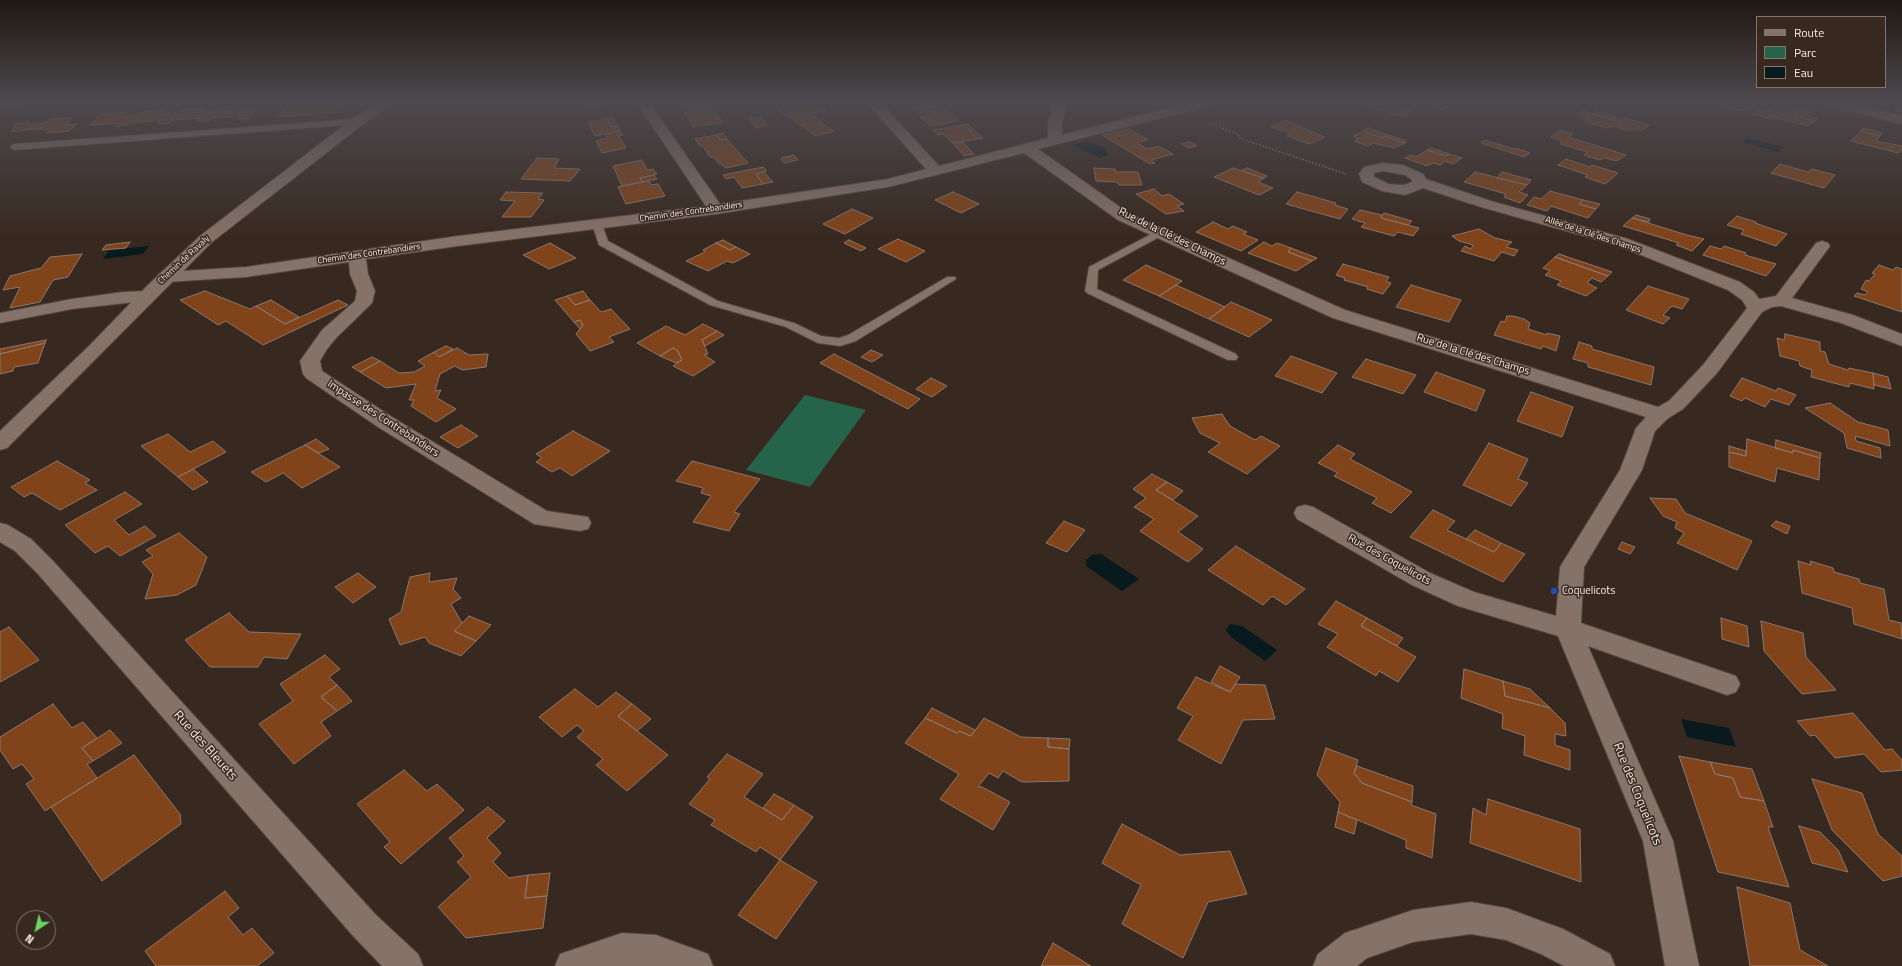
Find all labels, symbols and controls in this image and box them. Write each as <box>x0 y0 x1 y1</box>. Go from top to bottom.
legend <box>1756 16 1886 88</box>
text: Route <box>1794 23 1824 42</box>
text: Parc <box>1794 43 1816 62</box>
text: Eau <box>1794 63 1813 82</box>
street label: Chemin des Contrebandiers <box>639 199 743 225</box>
street label: Rue de la Clé des Champs <box>1116 205 1228 269</box>
street label: Allée de la Clé des Champs <box>1544 214 1642 256</box>
street label: Chemin de Ravaly <box>156 233 212 287</box>
street label: Chemin des Contrebandiers <box>317 241 421 267</box>
street label: Rue de la Clé des Champs <box>1415 331 1531 379</box>
street label: Impasse des Contrebandiers <box>325 378 441 460</box>
street label: Rue des Coquelicots <box>1345 532 1433 588</box>
place label: Coquelicots <box>1562 584 1615 598</box>
marker: Coquelicots <box>1549 586 1559 596</box>
street label: Rue des Bleuets <box>170 708 240 784</box>
street label: Rue des Coquelicots <box>1609 740 1665 848</box>
north arrow <box>16 910 56 950</box>
text: N <box>22 930 37 948</box>

